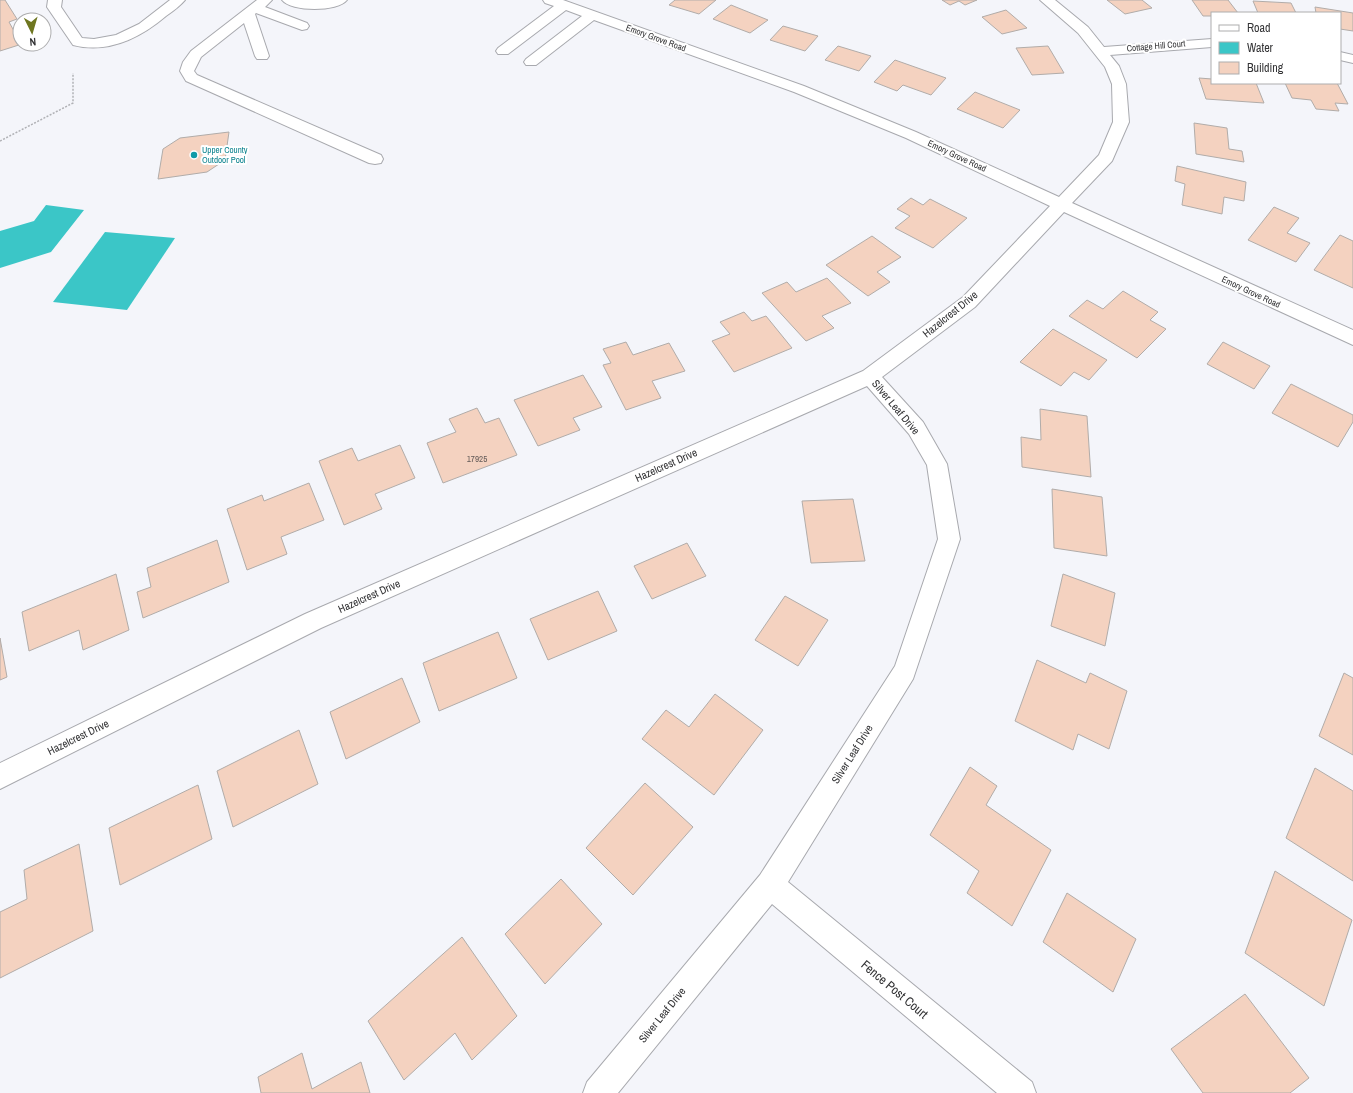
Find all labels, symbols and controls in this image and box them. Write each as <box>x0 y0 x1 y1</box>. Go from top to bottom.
north arrow <box>12 12 52 52</box>
legend <box>1211 12 1341 84</box>
text: Road <box>1247 20 1271 36</box>
street label: Emory Grove Road <box>624 22 688 54</box>
text: N <box>29 35 37 49</box>
street label: Cottage Hill Court <box>1126 37 1186 55</box>
text: Water <box>1247 40 1274 56</box>
text: Building <box>1247 60 1284 76</box>
street label: Emory Grove Road <box>926 137 988 175</box>
place label: Upper County Outdoor Pool <box>202 144 248 166</box>
marker: Upper County Outdoor Pool <box>189 150 199 160</box>
street label: Emory Grove Road <box>1220 273 1282 311</box>
street label: Hazelcrest Drive <box>920 288 980 340</box>
street label: Silver Leaf Drive <box>869 377 923 437</box>
street label: Hazelcrest Drive <box>633 445 699 485</box>
house number: 17925 <box>467 453 487 465</box>
street label: Hazelcrest Drive <box>336 576 402 616</box>
street label: Hazelcrest Drive <box>45 716 111 758</box>
street label: Silver Leaf Drive <box>828 722 876 786</box>
street label: Fence Post Court <box>858 956 932 1022</box>
street label: Silver Leaf Drive <box>635 984 689 1046</box>

